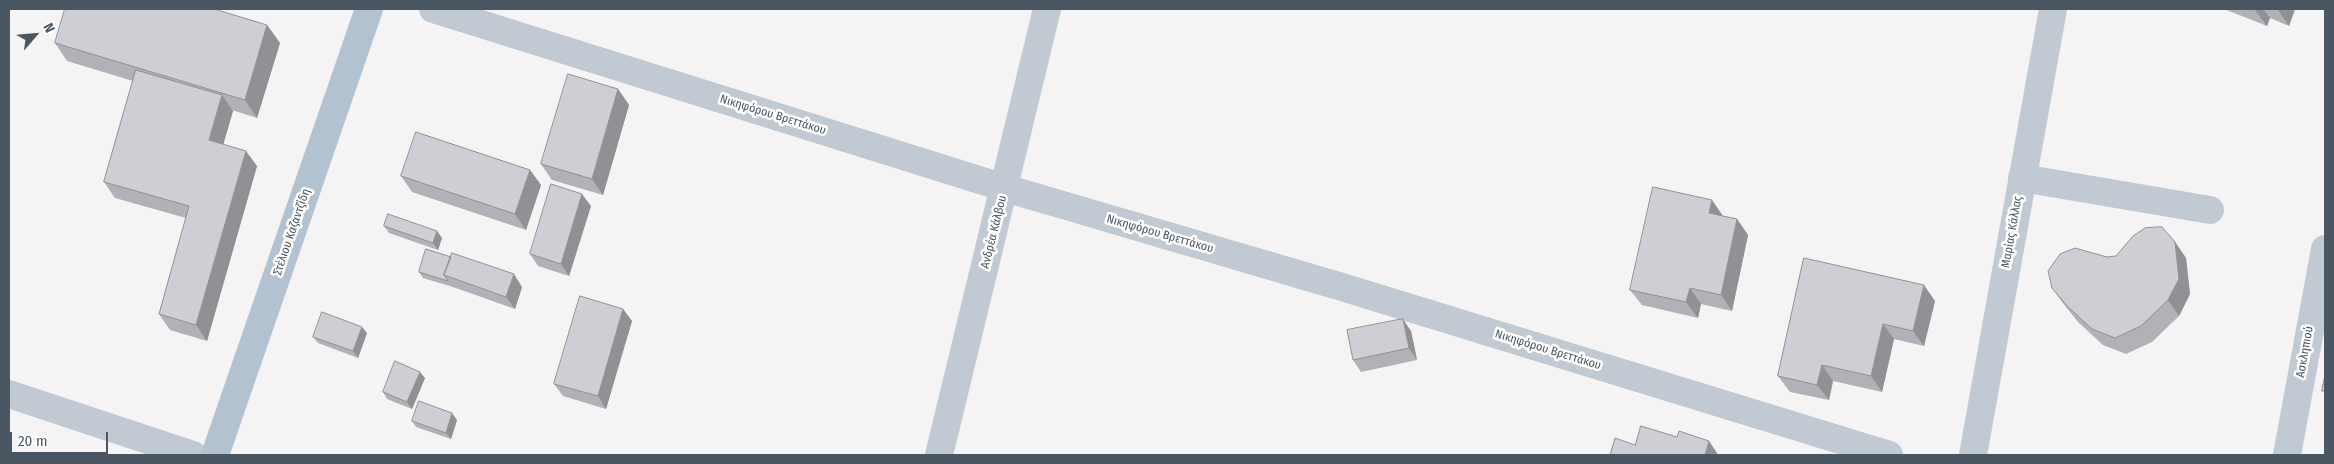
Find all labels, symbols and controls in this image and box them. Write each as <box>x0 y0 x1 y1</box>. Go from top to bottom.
north arrow <box>10 10 60 60</box>
text: N <box>39 20 58 36</box>
street label: Νικηφόρου Βρεττάκου <box>718 92 828 138</box>
street label: Στέλιου Καζαντζίδη <box>270 187 314 277</box>
street label: Ανδρέα Κάλβου <box>978 194 1010 270</box>
street label: Μαρίας Κάλλας <box>1999 195 2025 269</box>
street label: Νικηφόρου Βρεττάκου <box>1105 212 1215 256</box>
street label: Ασκληπιού <box>2293 325 2317 379</box>
street label: Νικηφόρου Βρεττάκου <box>1493 327 1603 373</box>
scale bar <box>12 422 110 454</box>
text: 20 m <box>18 432 48 450</box>

